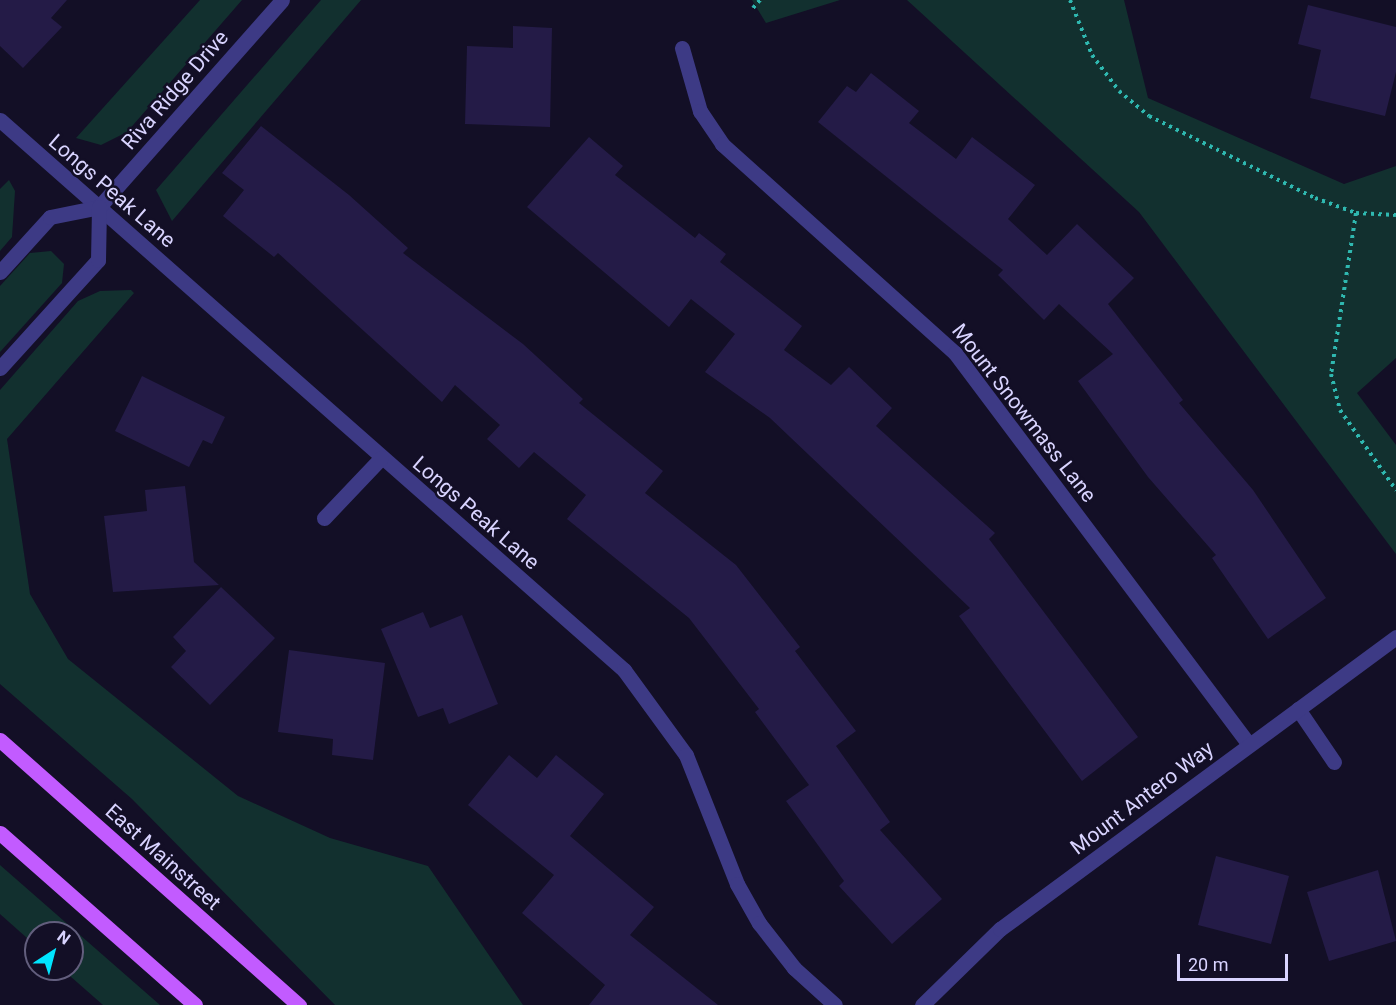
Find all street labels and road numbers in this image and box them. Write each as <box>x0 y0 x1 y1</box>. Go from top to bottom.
street label: Riva Ridge Drive <box>116 25 234 155</box>
street label: Longs Peak Lane <box>43 129 181 253</box>
street label: Mount Snowmass Lane <box>946 319 1102 507</box>
street label: Longs Peak Lane <box>407 451 545 575</box>
street label: Mount Antero Way <box>1066 736 1218 860</box>
street label: East Mainstreet <box>100 799 226 915</box>

